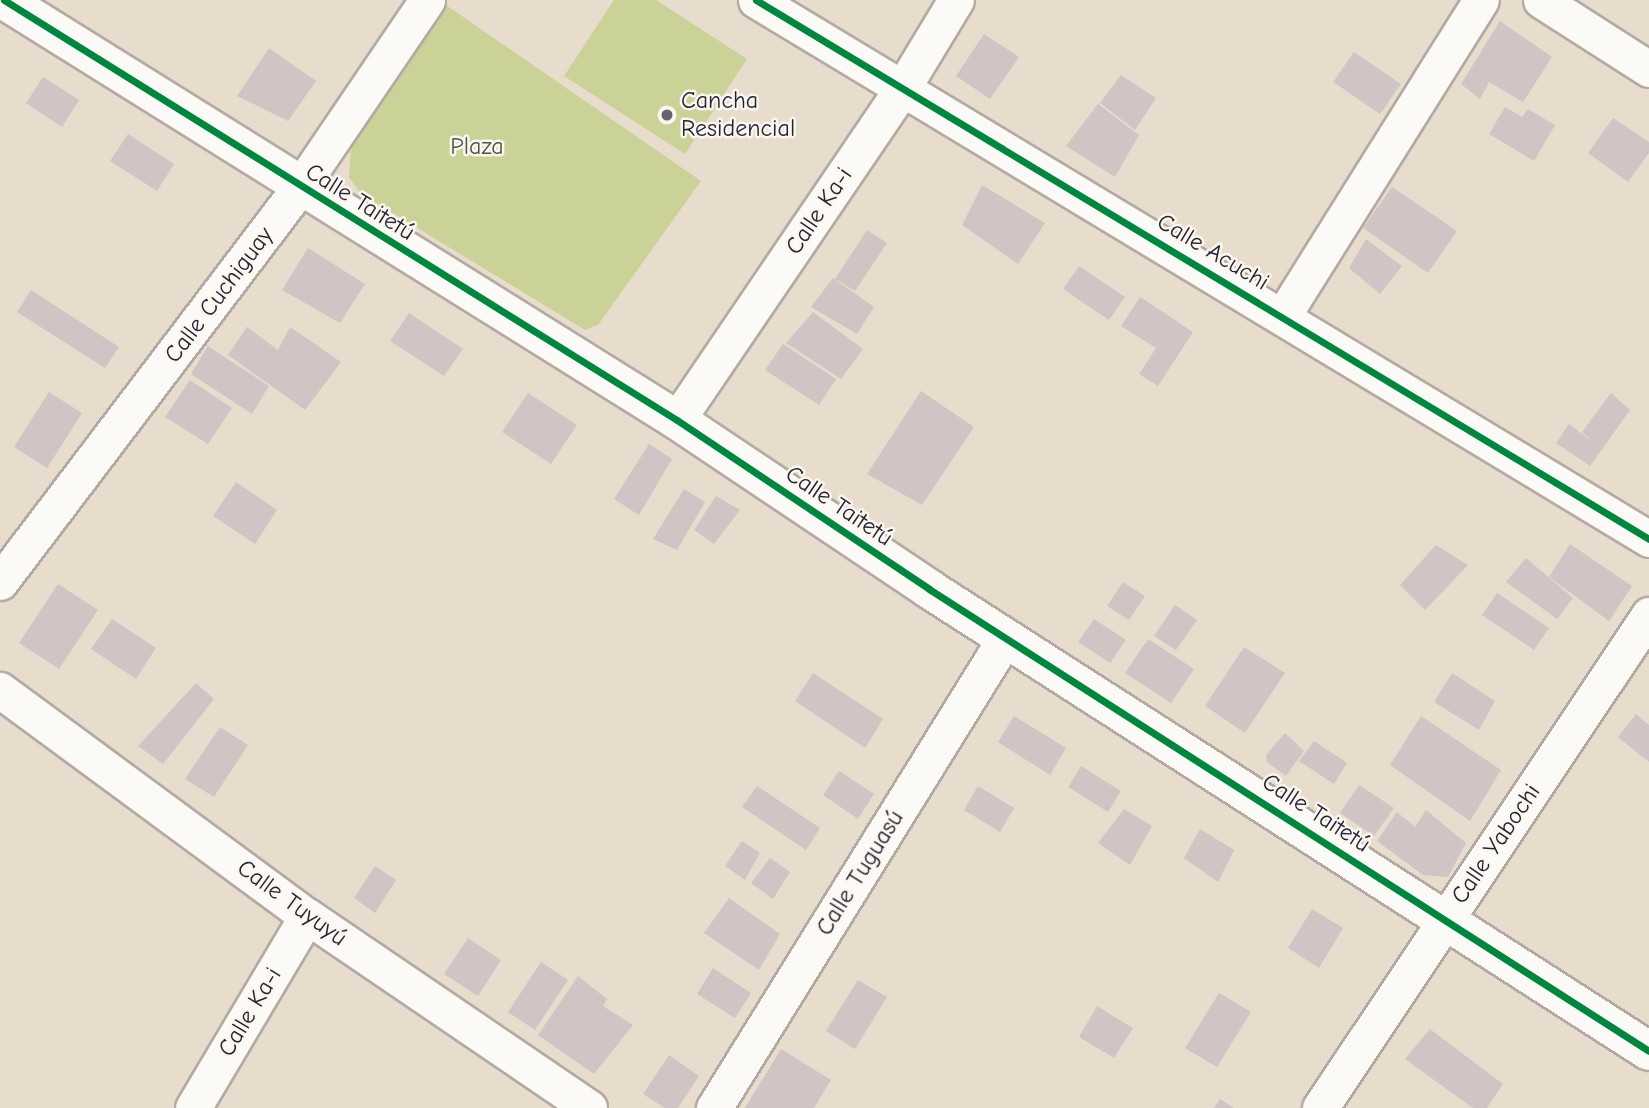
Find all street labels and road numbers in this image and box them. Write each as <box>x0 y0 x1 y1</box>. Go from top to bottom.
street label: Calle Taitetú <box>300 157 420 247</box>
street label: Calle Ka-i <box>779 162 859 260</box>
street label: Calle Acuchi <box>1152 207 1274 297</box>
street label: Calle Cuchiguay <box>159 221 279 369</box>
street label: Calle Taitetú <box>780 460 898 552</box>
street label: Calle Taitetú <box>1257 767 1375 859</box>
street label: Calle Yabochi <box>1445 779 1547 909</box>
street label: Calle Tuguasú <box>810 805 910 941</box>
street label: Calle Tuyuyú <box>232 854 352 952</box>
street label: Calle Ka-i <box>212 962 288 1062</box>

